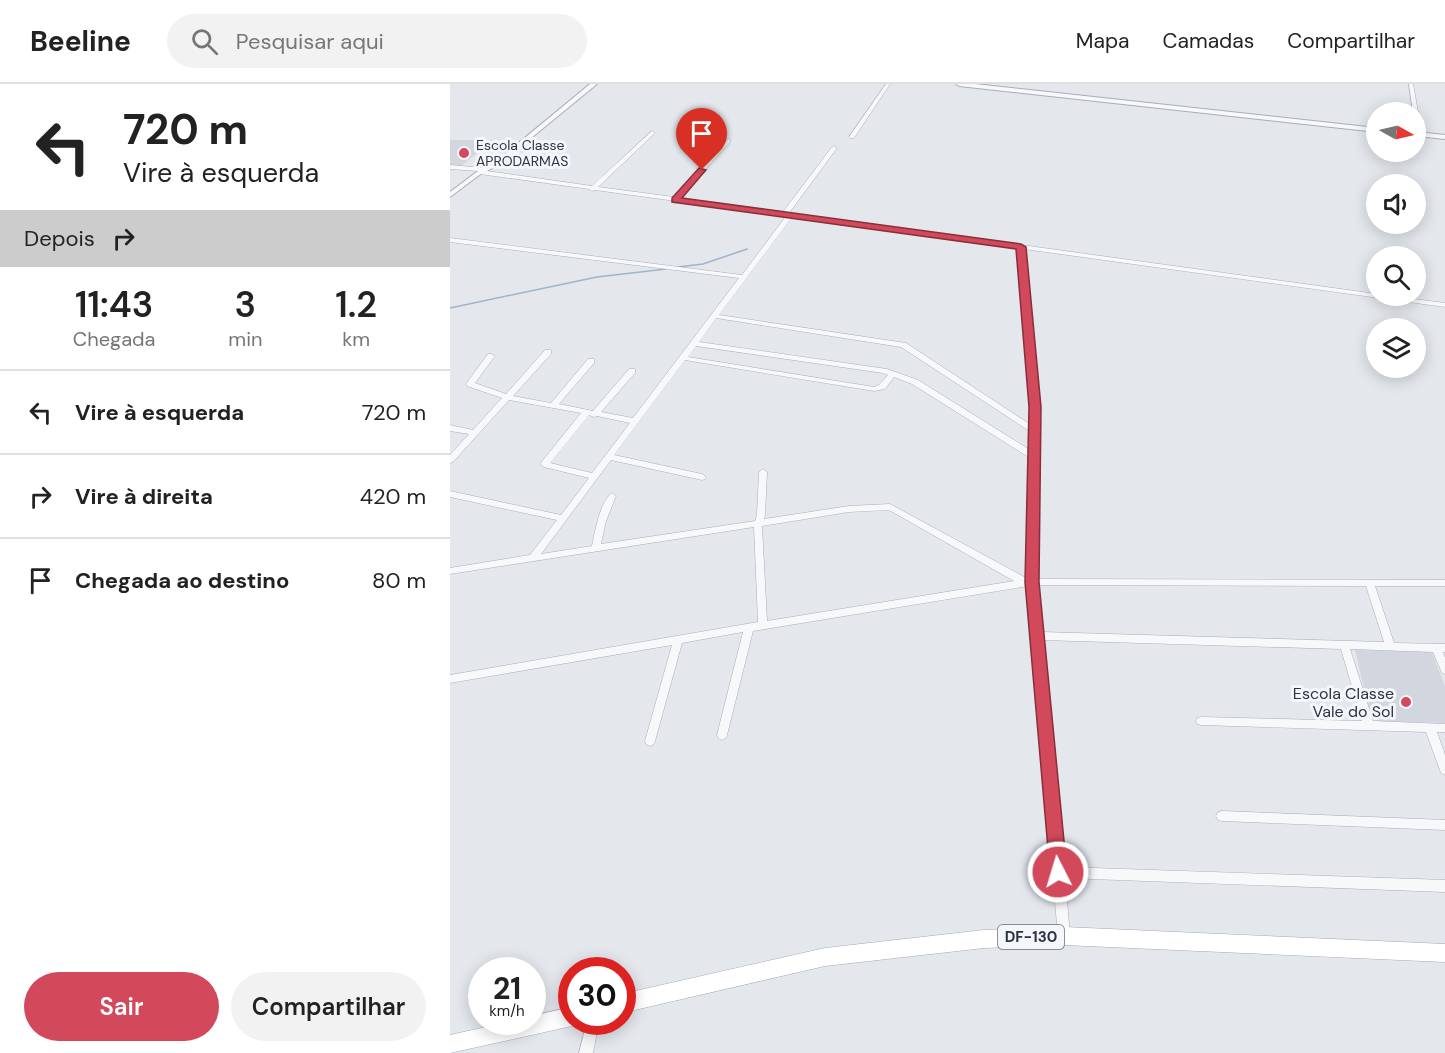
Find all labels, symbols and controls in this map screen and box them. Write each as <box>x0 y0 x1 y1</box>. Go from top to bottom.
search box <box>167 14 587 68</box>
text: Beeline <box>30 23 131 60</box>
icon: search <box>188 25 221 58</box>
text: Pesquisar aqui <box>236 27 384 56</box>
text: Mapa <box>1076 27 1129 55</box>
text: Camadas <box>1162 27 1254 55</box>
text: Compartilhar <box>1287 27 1415 55</box>
text: 720 m <box>123 102 248 157</box>
north arrow <box>1366 102 1426 162</box>
map controls <box>1366 102 1426 378</box>
icon: left <box>24 108 102 186</box>
pin <box>676 108 727 170</box>
icon: arrive <box>685 117 718 150</box>
place label: Escola Classe APRODARMAS <box>476 136 568 170</box>
marker: Escola Classe APRODARMAS <box>457 146 471 160</box>
text: Vire à esquerda <box>123 155 319 190</box>
button: sound <box>1366 174 1426 234</box>
icon: right <box>107 222 140 255</box>
text: Depois <box>24 224 95 253</box>
button: search <box>1366 246 1426 306</box>
text: 11:43 <box>75 281 153 328</box>
text: 3 <box>235 281 256 328</box>
text: 1.2 <box>335 281 377 328</box>
button: layers <box>1366 318 1426 378</box>
text: Chegada <box>73 326 155 352</box>
text: min <box>228 326 262 352</box>
text: km <box>342 326 370 352</box>
icon: left <box>24 396 57 429</box>
text: Vire à esquerda <box>75 398 244 427</box>
text: 720 m <box>362 398 426 427</box>
icon: right <box>24 480 57 513</box>
text: Vire à direita <box>75 482 213 511</box>
text: 420 m <box>360 482 426 511</box>
icon: arrive <box>24 564 57 597</box>
text: Chegada ao destino <box>75 566 289 595</box>
text: 80 m <box>372 566 426 595</box>
place label: Escola Classe Vale do Sol <box>1293 683 1394 722</box>
marker: Escola Classe Vale do Sol <box>1399 695 1413 709</box>
position arrow <box>1026 840 1090 904</box>
road number: DF-130 <box>998 925 1064 949</box>
speed limit sign: 30 <box>558 957 636 1035</box>
text: 21 <box>493 969 521 1008</box>
button: Sair <box>24 972 219 1041</box>
button: Compartilhar <box>231 972 426 1041</box>
text: km/h <box>489 1001 525 1021</box>

